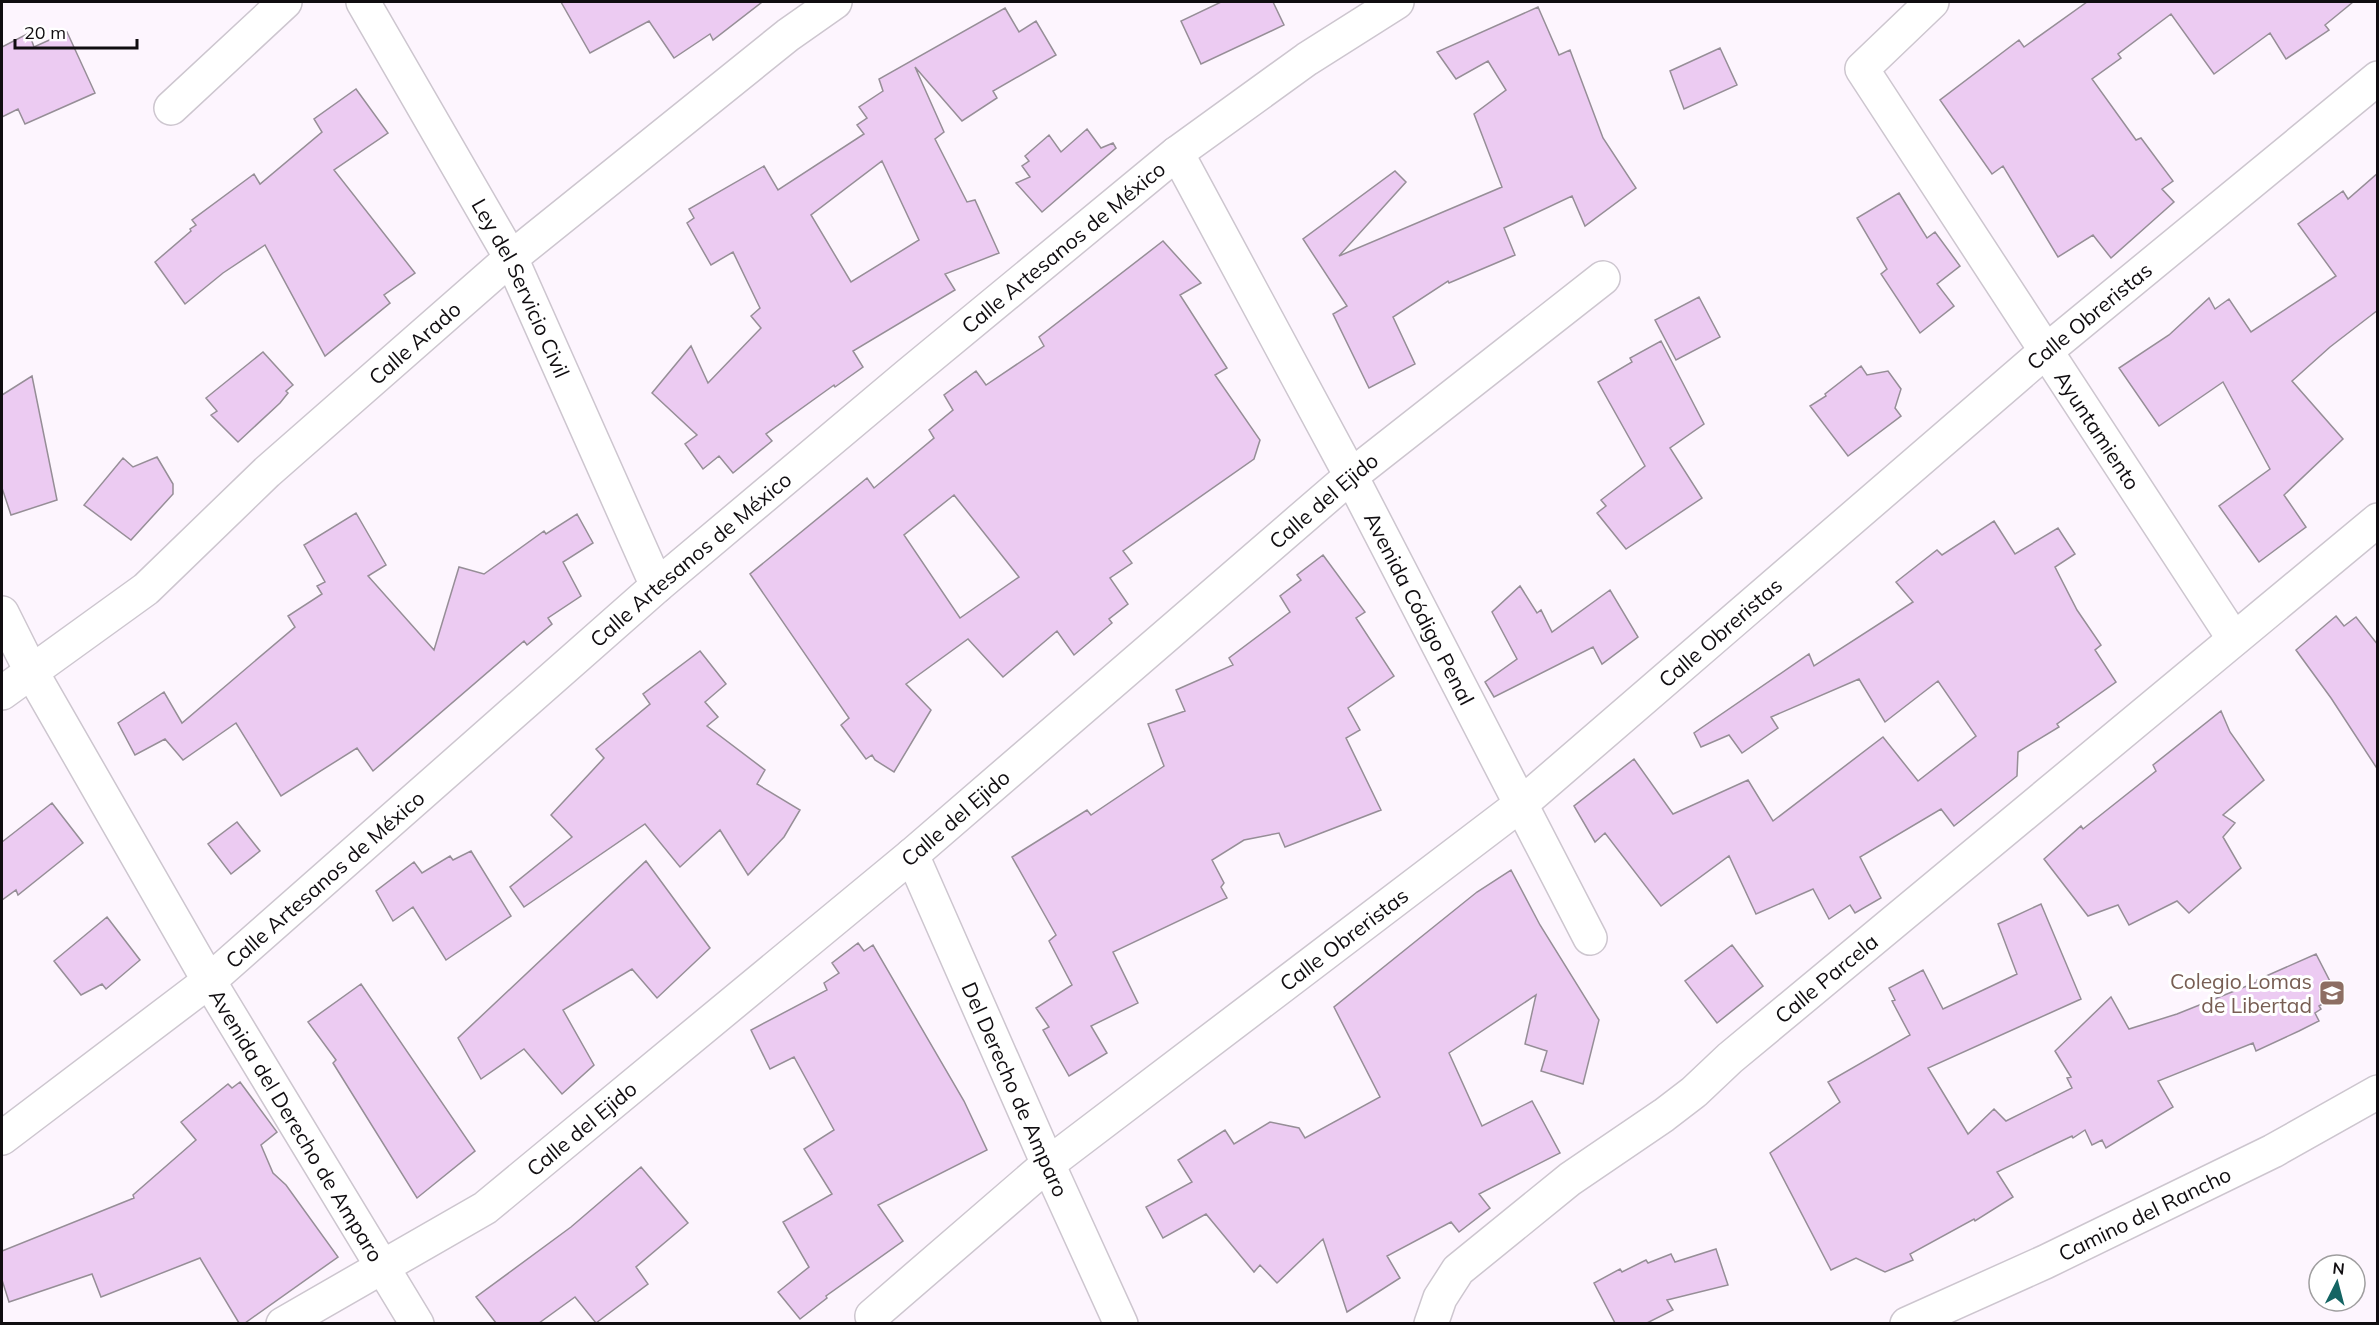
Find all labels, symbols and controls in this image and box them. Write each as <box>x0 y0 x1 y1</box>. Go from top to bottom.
scale bar <box>15 12 136 50</box>
text: 20 m <box>24 21 66 44</box>
street label: Calle Artesanos de México <box>956 155 1170 339</box>
street label: Ley del Servicio Civil <box>466 194 575 381</box>
street label: Calle Obreristas <box>2021 257 2157 375</box>
street label: Calle Arado <box>363 295 466 390</box>
street label: Ayuntamiento <box>2049 366 2146 494</box>
street label: Calle del Ejido <box>1263 447 1383 554</box>
street label: Calle Artesanos de México <box>584 466 796 652</box>
street label: Avenida Código Penal <box>1359 508 1480 709</box>
street label: Calle Obreristas <box>1653 572 1787 693</box>
street label: Calle del Ejido <box>896 764 1015 872</box>
street label: Calle Artesanos de México <box>220 784 429 974</box>
street label: Calle Obreristas <box>1274 882 1413 996</box>
street label: Calle Parcela <box>1769 928 1883 1029</box>
place label: Colegio Lomas de Libertad <box>2170 968 2312 1018</box>
street label: Del Derecho de Amparo <box>956 978 1074 1201</box>
school or university icon: Colegio Lomas de Libertad <box>2317 978 2347 1008</box>
street label: Avenida del Derecho de Amparo <box>204 984 389 1266</box>
street label: Calle del Ejido <box>521 1075 642 1181</box>
street label: Camino del Rancho <box>2054 1161 2235 1266</box>
north arrow <box>2307 1253 2367 1313</box>
text: N <box>2332 1258 2346 1279</box>

